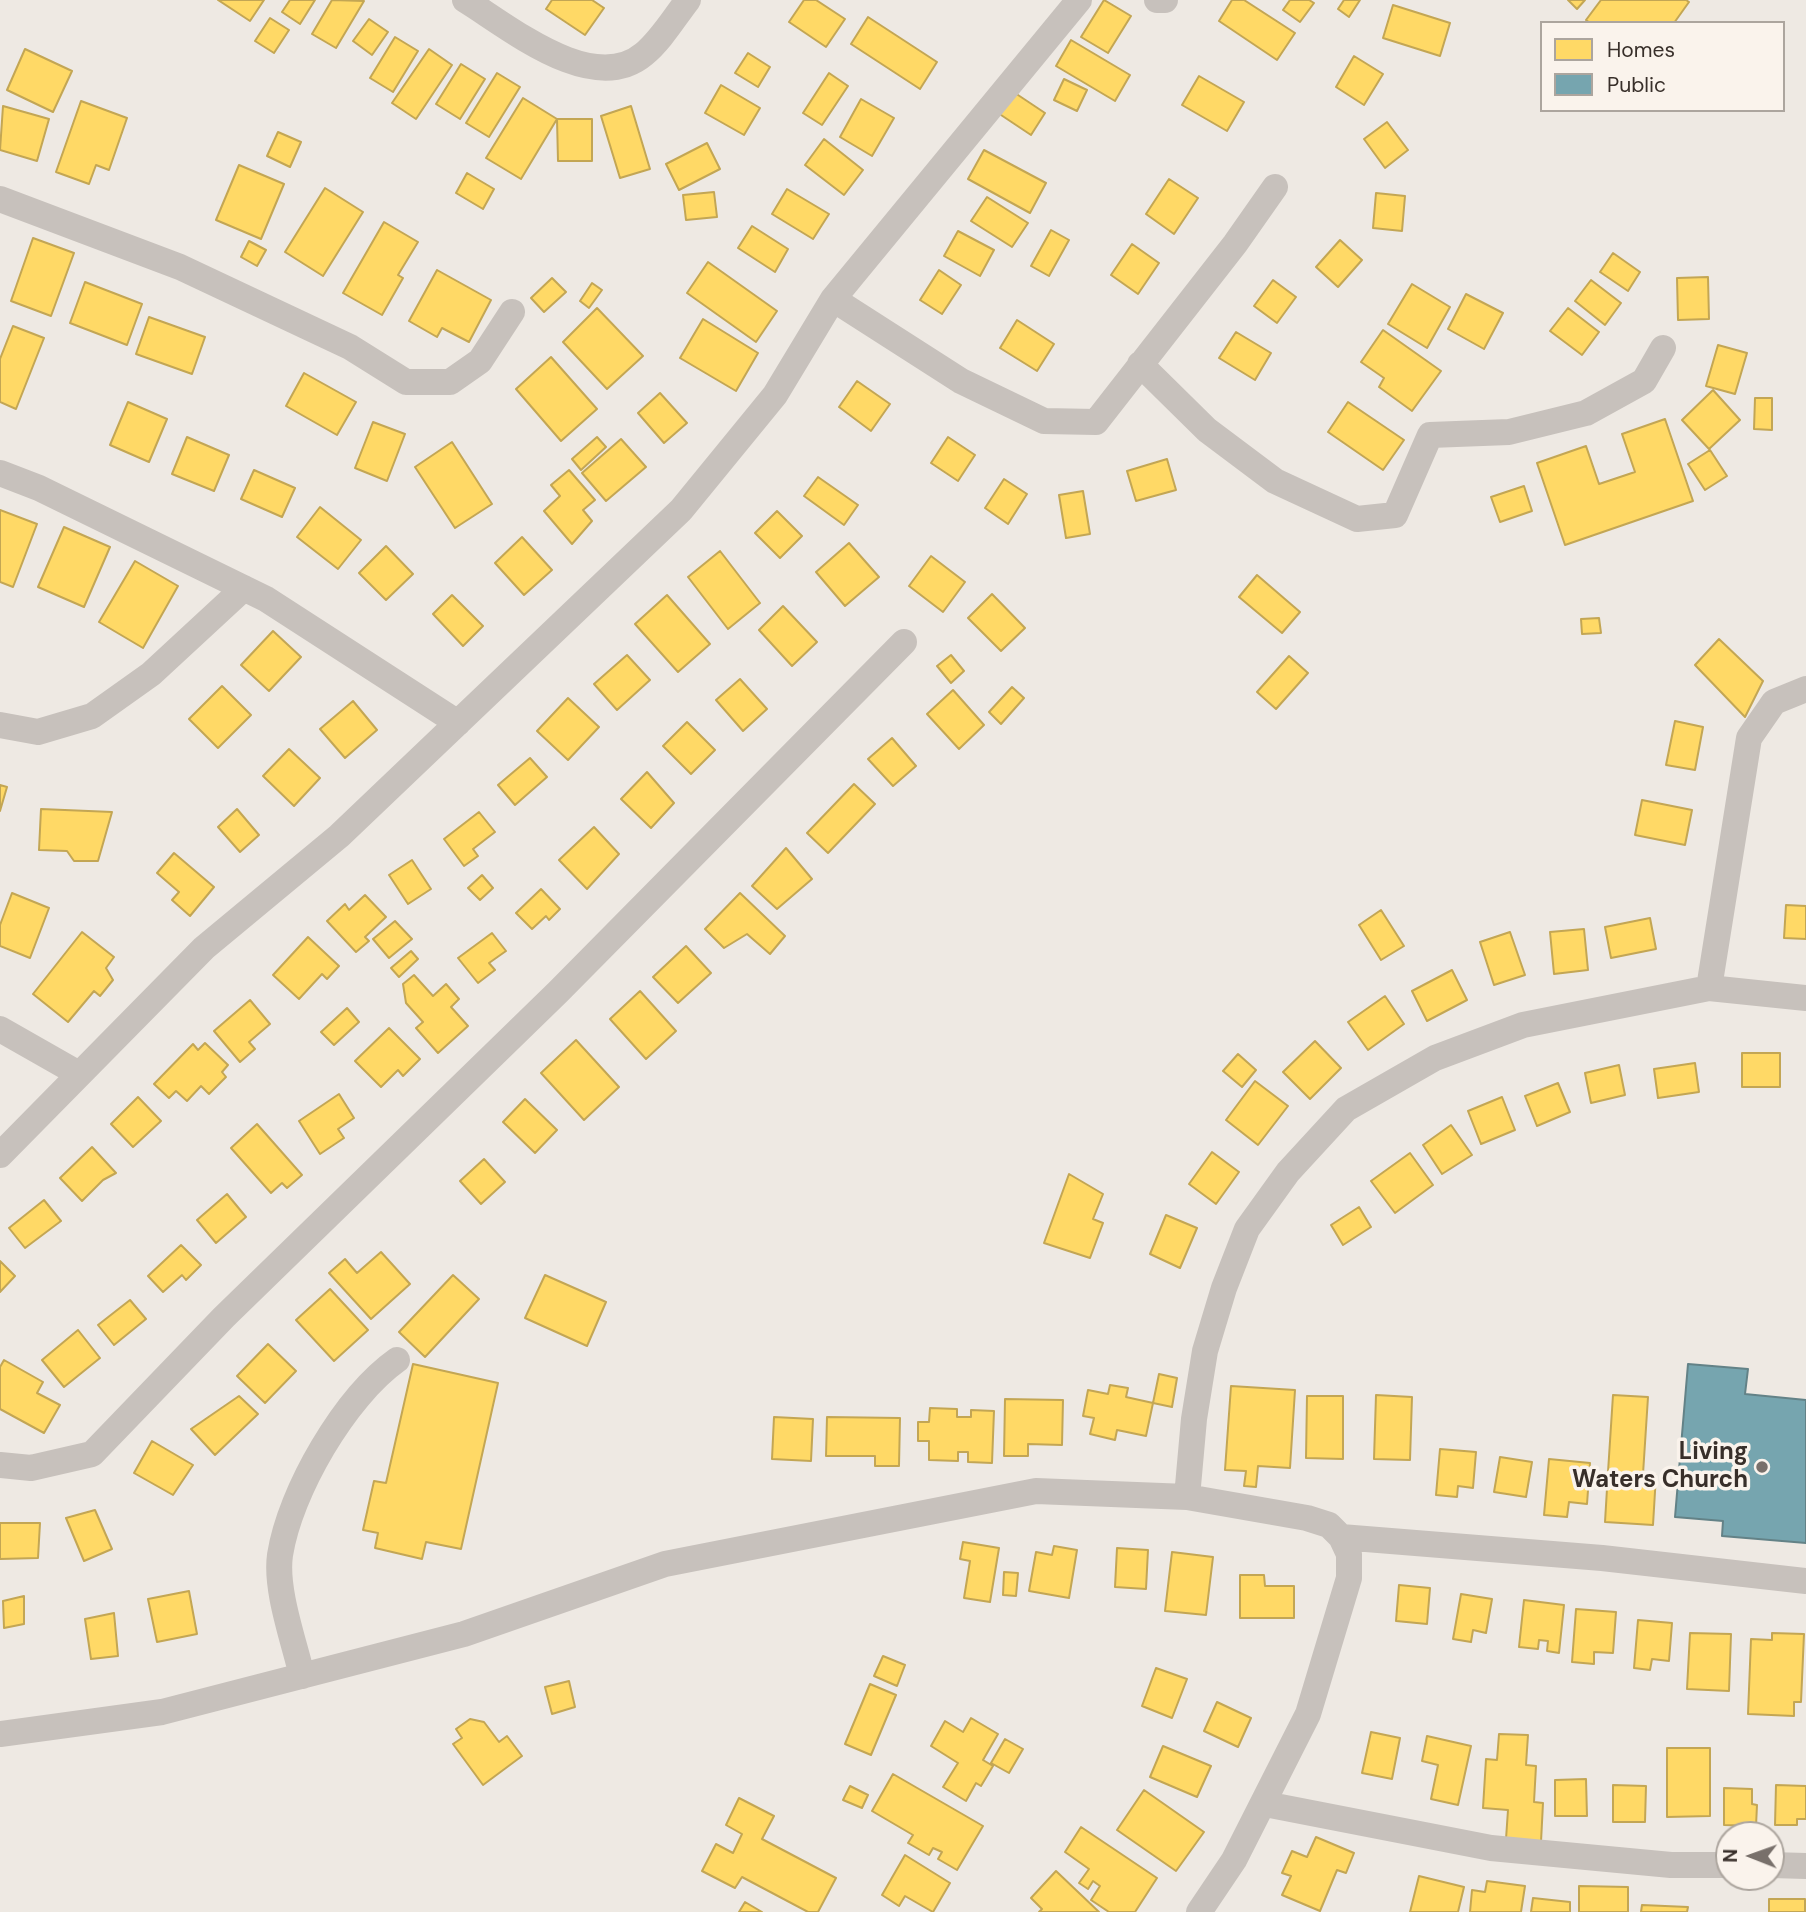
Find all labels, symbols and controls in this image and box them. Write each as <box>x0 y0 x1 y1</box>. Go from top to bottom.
legend <box>1540 21 1785 112</box>
text: Homes <box>1607 36 1675 64</box>
text: Public <box>1607 71 1666 99</box>
place label: Living Waters Church <box>1572 1439 1748 1495</box>
marker: Living Waters Church <box>1754 1459 1770 1475</box>
north arrow <box>1715 1821 1785 1891</box>
text: N <box>1718 1849 1743 1863</box>

